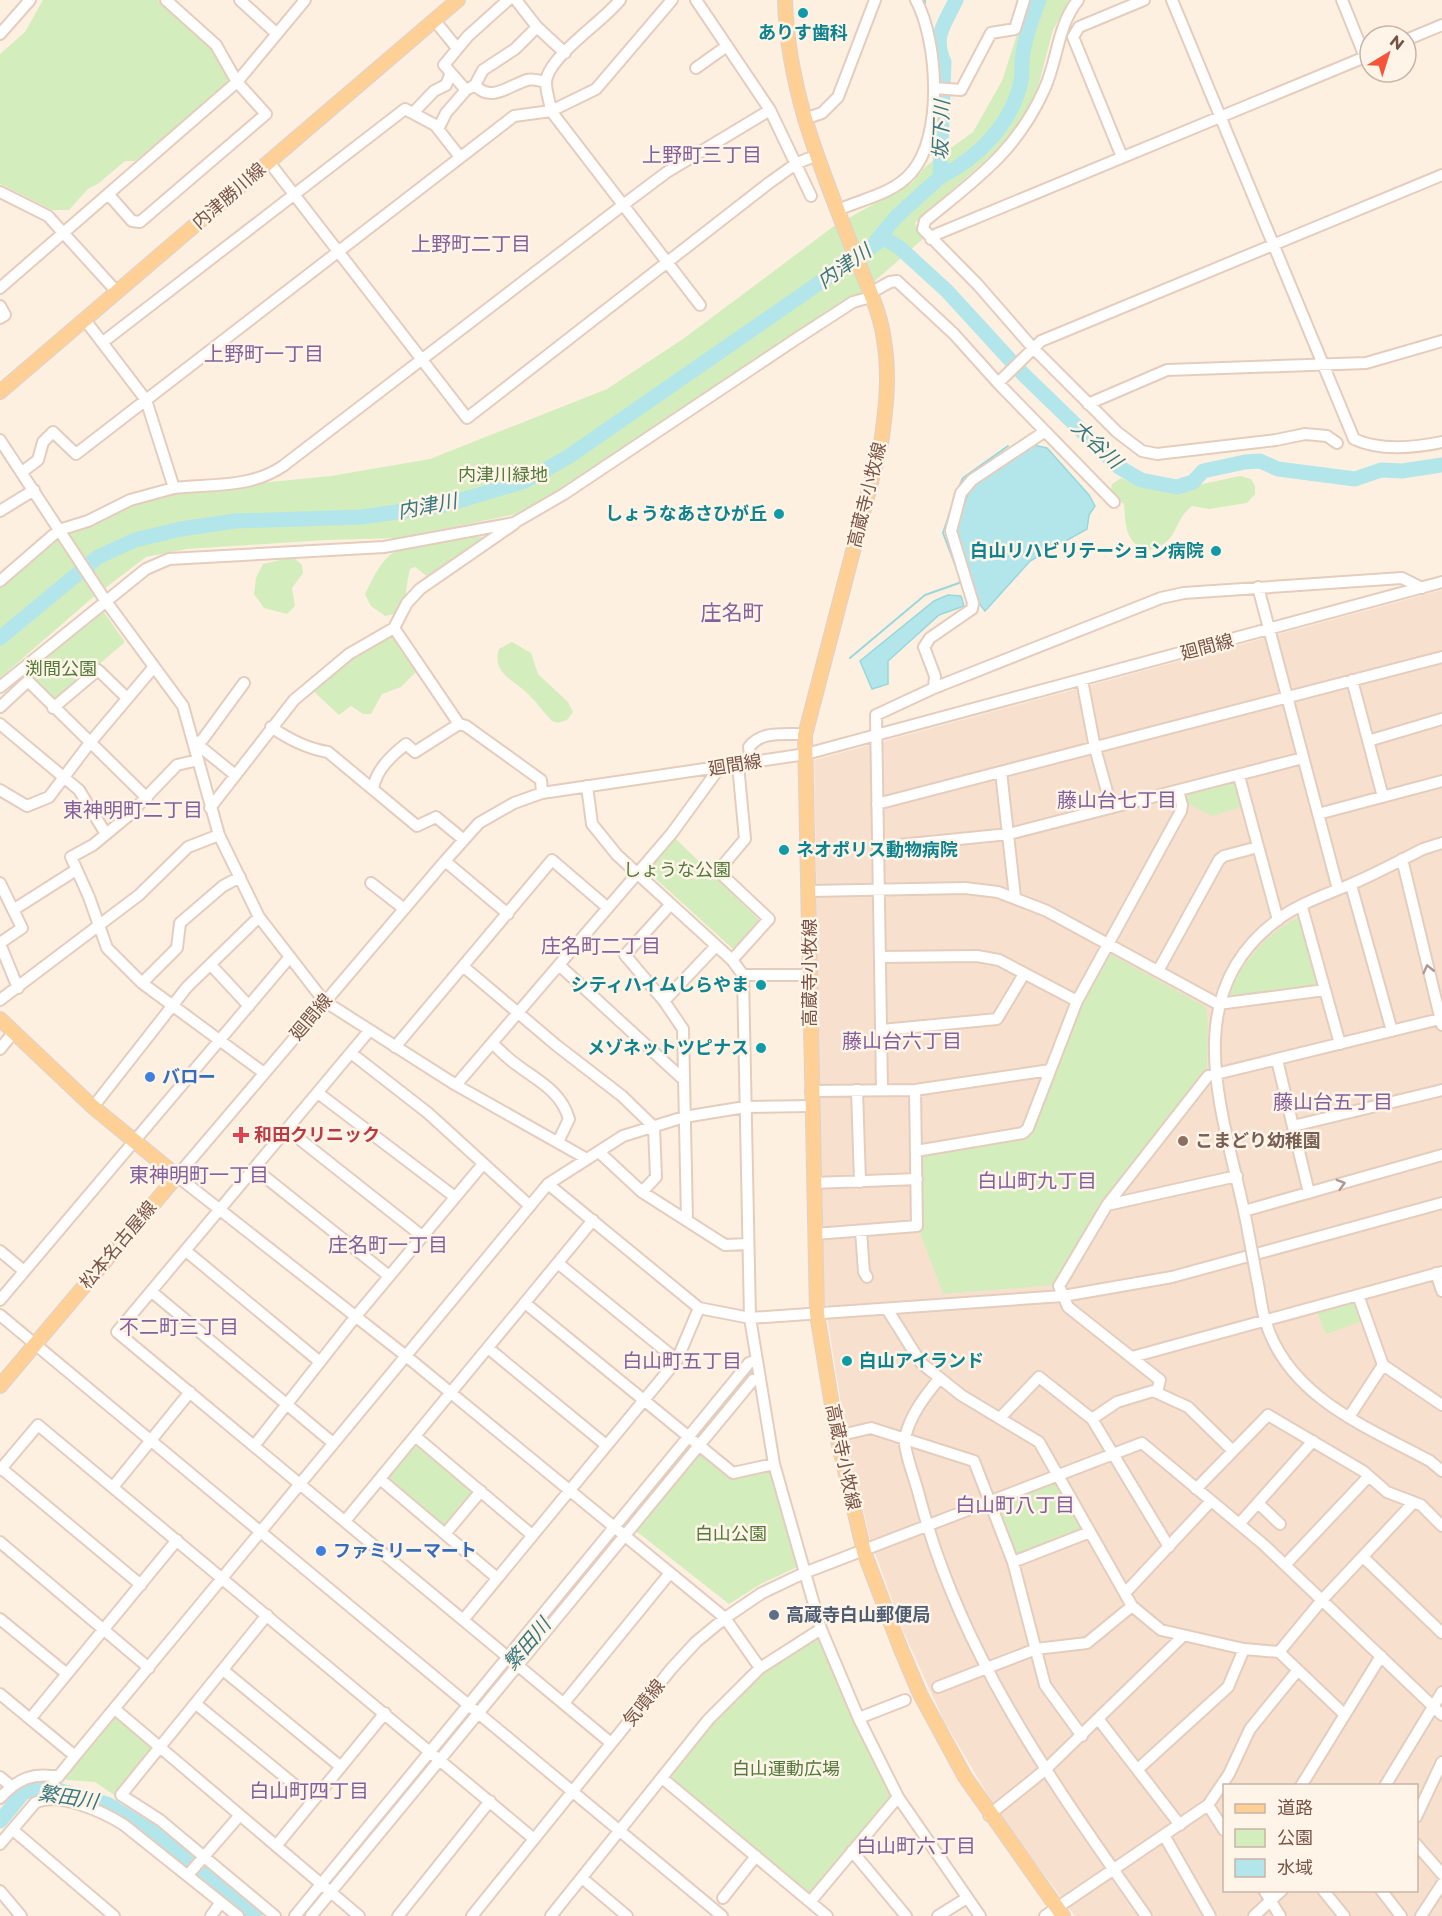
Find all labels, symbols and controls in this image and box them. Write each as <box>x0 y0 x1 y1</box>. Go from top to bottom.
marker: ありす歯科 <box>796 6 810 20</box>
place label: ありす歯科 <box>758 22 848 44</box>
north arrow <box>1358 24 1418 84</box>
text: N <box>1386 31 1408 54</box>
water label: 坂下川 <box>928 98 954 160</box>
district label: 上野町三丁目 <box>642 143 762 167</box>
street label: 内津勝川線 <box>188 158 270 234</box>
district label: 上野町二丁目 <box>411 232 531 256</box>
water label: 内津川 <box>813 238 877 293</box>
district label: 上野町一丁目 <box>204 342 324 366</box>
water label: 大谷川 <box>1067 415 1129 475</box>
street label: 高蔵寺小牧線 <box>843 440 891 550</box>
park label: 内津川緑地 <box>458 464 548 486</box>
water label: 内津川 <box>395 488 461 524</box>
place label: しょうなあさひが丘 <box>605 503 767 525</box>
marker: しょうなあさひが丘 <box>772 507 786 521</box>
place label: 白山リハビリテーション病院 <box>970 540 1204 562</box>
marker: 白山リハビリテーション病院 <box>1209 544 1223 558</box>
district label: 庄名町 <box>701 600 764 625</box>
street label: 廻間線 <box>1178 629 1236 665</box>
park label: 渕間公園 <box>25 658 97 680</box>
street label: 廻間線 <box>707 750 763 780</box>
district label: 藤山台七丁目 <box>1057 788 1177 812</box>
district label: 東神明町二丁目 <box>63 798 203 822</box>
place label: ネオポリス動物病院 <box>796 839 958 861</box>
marker: ネオポリス動物病院 <box>777 843 791 857</box>
park label: しょうな公園 <box>623 859 731 881</box>
street label: 高蔵寺小牧線 <box>799 919 821 1027</box>
district label: 庄名町二丁目 <box>541 934 661 958</box>
one-way arrow <box>1423 964 1436 974</box>
place label: シティハイムしらやま <box>571 974 749 996</box>
marker: シティハイムしらやま <box>754 978 768 992</box>
street label: 廻間線 <box>285 989 337 1045</box>
district label: 藤山台六丁目 <box>842 1029 962 1053</box>
place label: メゾネットツピナス <box>587 1037 749 1059</box>
marker: メゾネットツピナス <box>754 1041 768 1055</box>
place label: バロー <box>162 1066 216 1088</box>
marker: バロー <box>143 1070 157 1084</box>
district label: 藤山台五丁目 <box>1273 1090 1393 1114</box>
place label: 和田クリニック <box>254 1124 380 1146</box>
marker: 和田クリニック <box>232 1126 250 1144</box>
place label: こまどり幼稚園 <box>1195 1130 1321 1152</box>
marker: こまどり幼稚園 <box>1176 1134 1190 1148</box>
district label: 東神明町一丁目 <box>129 1163 269 1187</box>
district label: 白山町九丁目 <box>977 1169 1097 1193</box>
one-way arrow <box>1336 1178 1346 1191</box>
street label: 松本名古屋線 <box>75 1197 161 1293</box>
district label: 庄名町一丁目 <box>328 1233 448 1257</box>
district label: 不二町三丁目 <box>119 1315 239 1339</box>
district label: 白山町五丁目 <box>622 1349 742 1373</box>
place label: 白山アイランド <box>859 1350 984 1372</box>
marker: 白山アイランド <box>840 1354 854 1368</box>
street label: 高蔵寺小牧線 <box>821 1402 865 1512</box>
district label: 白山町八丁目 <box>955 1493 1075 1517</box>
park label: 白山公園 <box>695 1523 767 1545</box>
place label: ファミリーマート <box>333 1540 477 1562</box>
marker: ファミリーマート <box>314 1544 328 1558</box>
place label: 高蔵寺白山郵便局 <box>786 1604 930 1626</box>
marker: 高蔵寺白山郵便局 <box>767 1608 781 1622</box>
water label: 繁田川 <box>499 1612 557 1675</box>
street label: 気噴線 <box>618 1675 670 1731</box>
park label: 白山運動広場 <box>732 1758 840 1780</box>
district label: 白山町四丁目 <box>249 1779 369 1803</box>
water label: 繁田川 <box>36 1780 101 1814</box>
legend <box>1223 1784 1418 1892</box>
text: 道路 <box>1277 1797 1313 1819</box>
text: 公園 <box>1277 1827 1313 1849</box>
district label: 白山町六丁目 <box>856 1834 976 1858</box>
text: 水域 <box>1277 1857 1313 1879</box>

